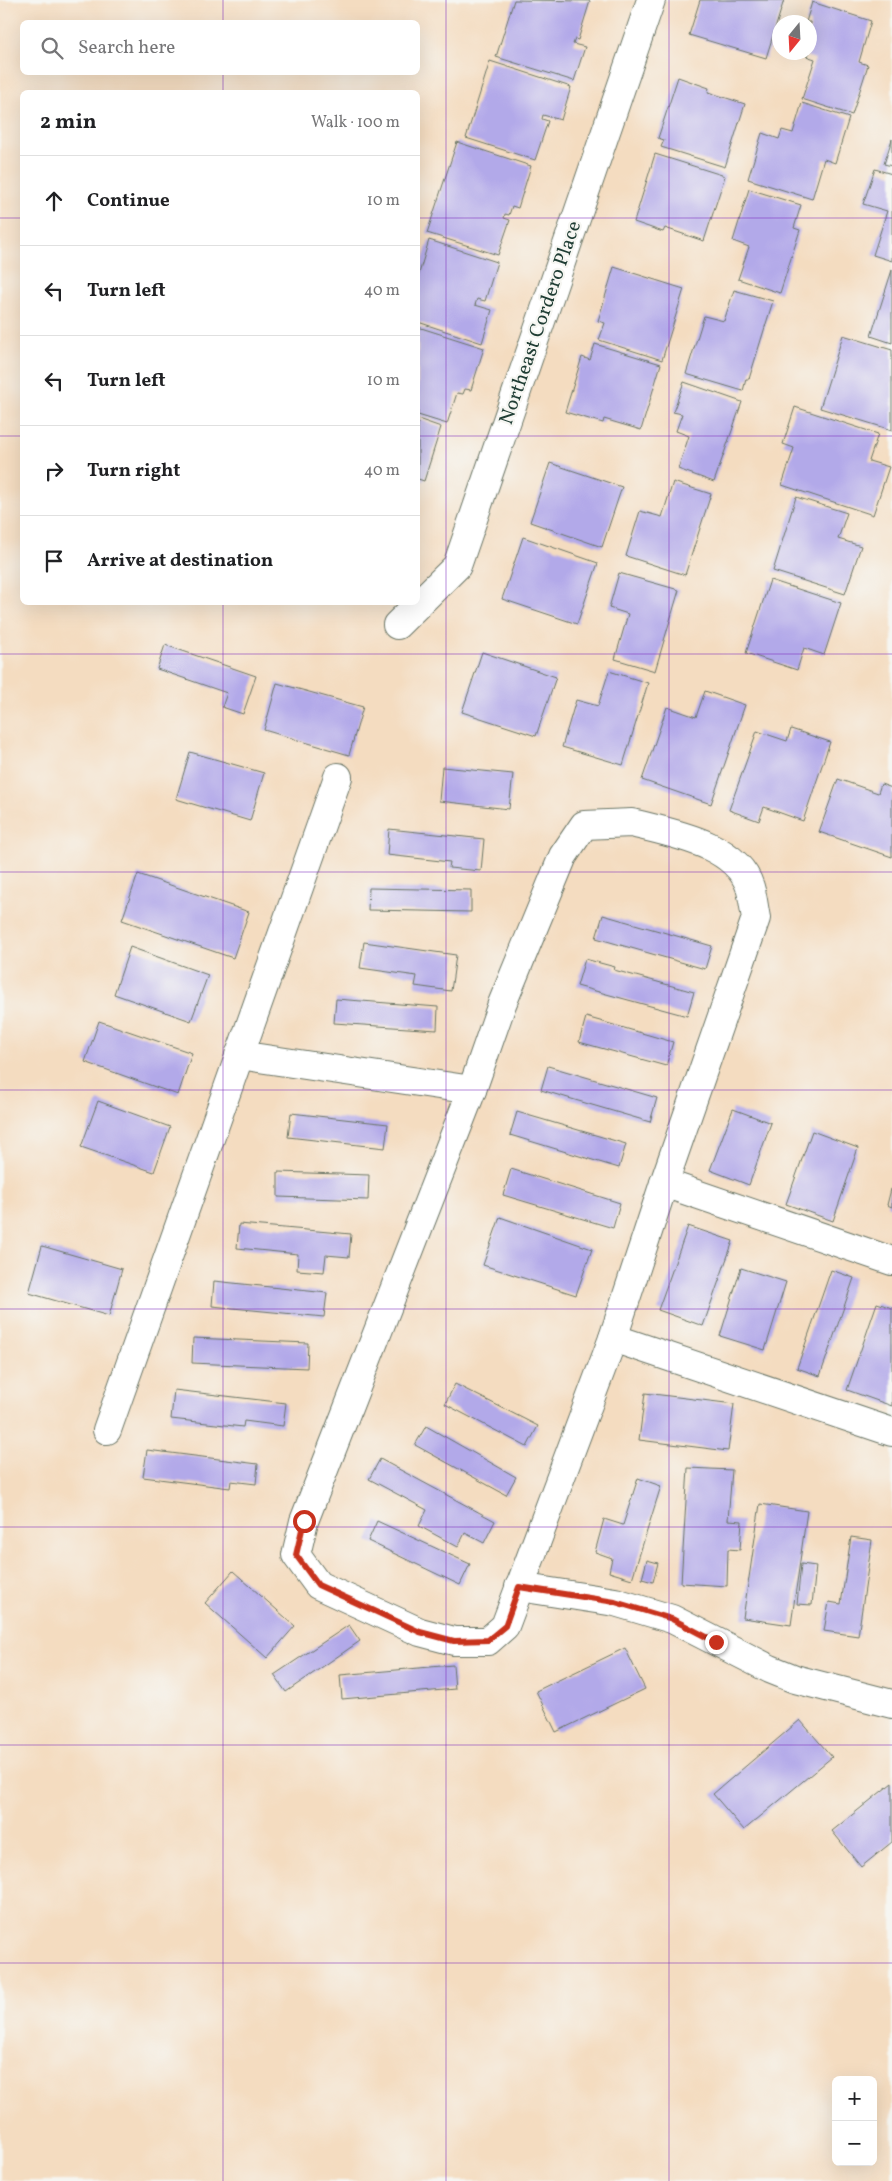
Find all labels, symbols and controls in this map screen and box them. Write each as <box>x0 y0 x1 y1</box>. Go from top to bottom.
north arrow <box>772 15 817 60</box>
search box <box>20 20 420 75</box>
icon: search <box>38 34 66 62</box>
text: Search here <box>78 35 175 61</box>
text: 2 min <box>40 108 97 137</box>
text: Walk · 100 m <box>311 112 400 134</box>
icon: ahead <box>40 187 68 215</box>
text: Continue <box>87 188 170 214</box>
text: 10 m <box>367 190 400 212</box>
street label: Northeast Cordero Place <box>493 217 589 429</box>
icon: left <box>40 277 68 305</box>
text: Turn left <box>87 278 166 304</box>
text: 40 m <box>364 280 400 302</box>
icon: left <box>40 367 68 395</box>
text: Turn left <box>87 368 166 394</box>
text: 10 m <box>367 370 400 392</box>
icon: right <box>40 457 68 485</box>
text: Turn right <box>87 458 180 484</box>
text: 40 m <box>364 460 400 482</box>
icon: arrive <box>40 547 68 575</box>
text: Arrive at destination <box>87 548 273 574</box>
route start <box>293 1510 316 1533</box>
route end <box>705 1631 728 1654</box>
map controls <box>832 2076 877 2166</box>
button: + <box>832 2076 877 2121</box>
button: − <box>832 2121 877 2166</box>

